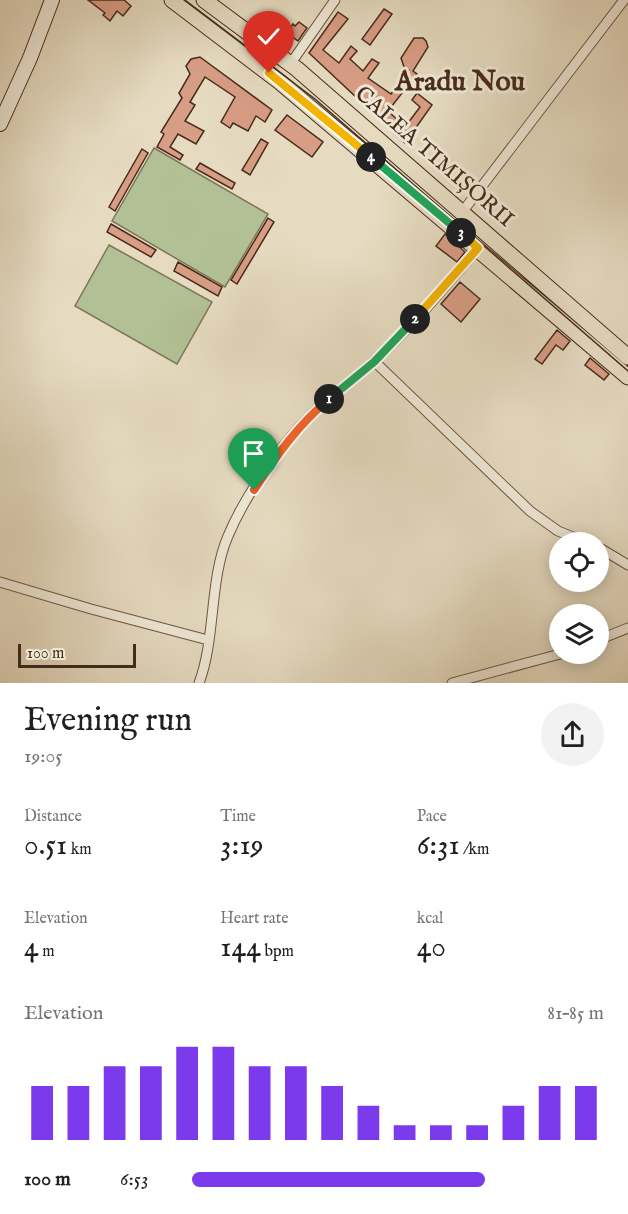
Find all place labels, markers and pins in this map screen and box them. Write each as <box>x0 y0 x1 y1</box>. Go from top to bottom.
pin <box>243 11 294 73</box>
pin: 4 <box>356 142 386 172</box>
pin: 3 <box>446 218 476 248</box>
pin: 2 <box>400 304 430 334</box>
pin: 1 <box>314 384 344 414</box>
pin <box>228 428 279 490</box>

